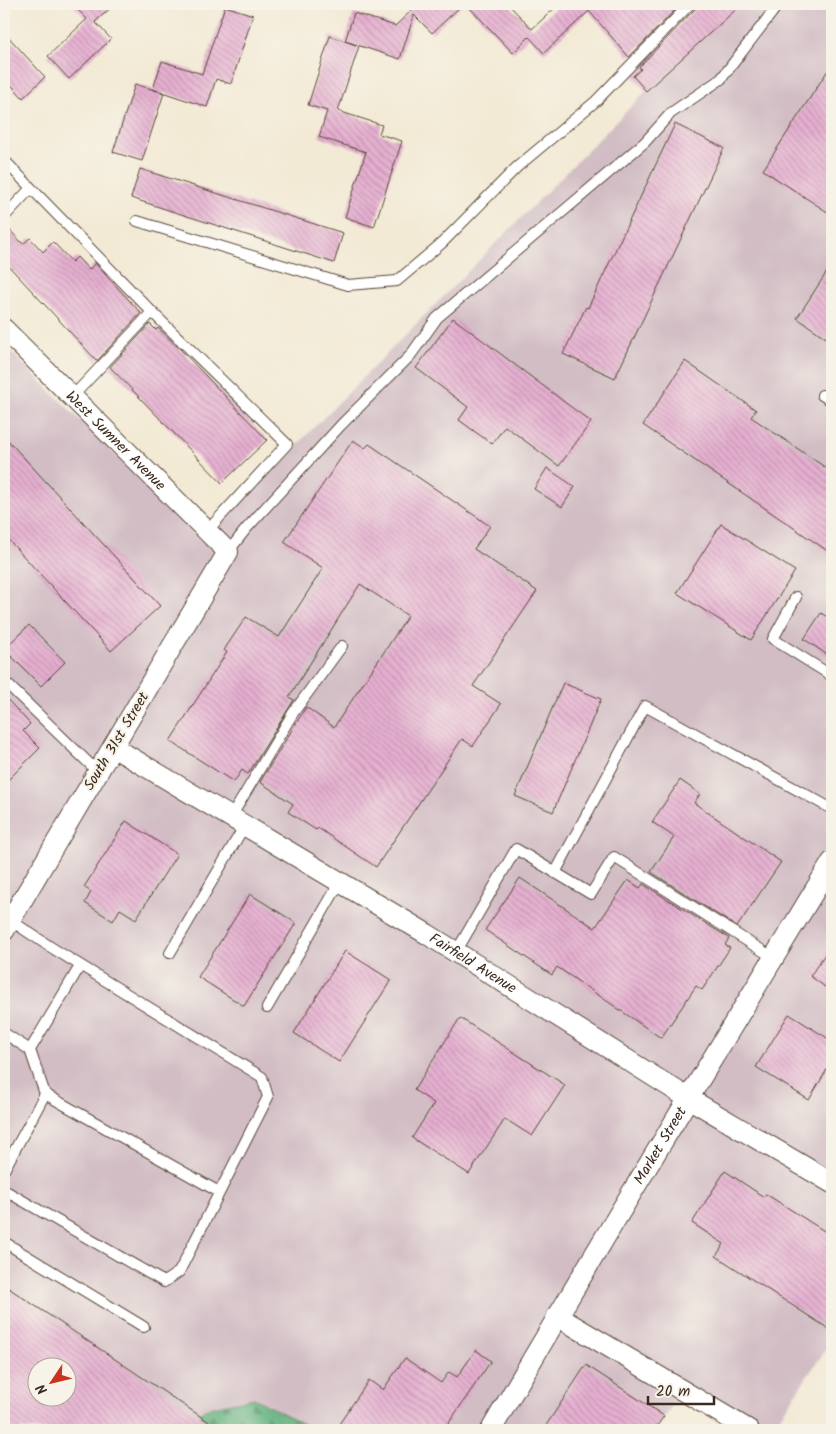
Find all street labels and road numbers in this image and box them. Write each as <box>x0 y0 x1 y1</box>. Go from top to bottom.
street label: West Sumner Avenue <box>59 385 171 497</box>
street label: South 31st Street <box>78 687 156 795</box>
street label: Fairfield Avenue <box>424 927 521 1001</box>
street label: Market Street <box>628 1102 694 1190</box>

